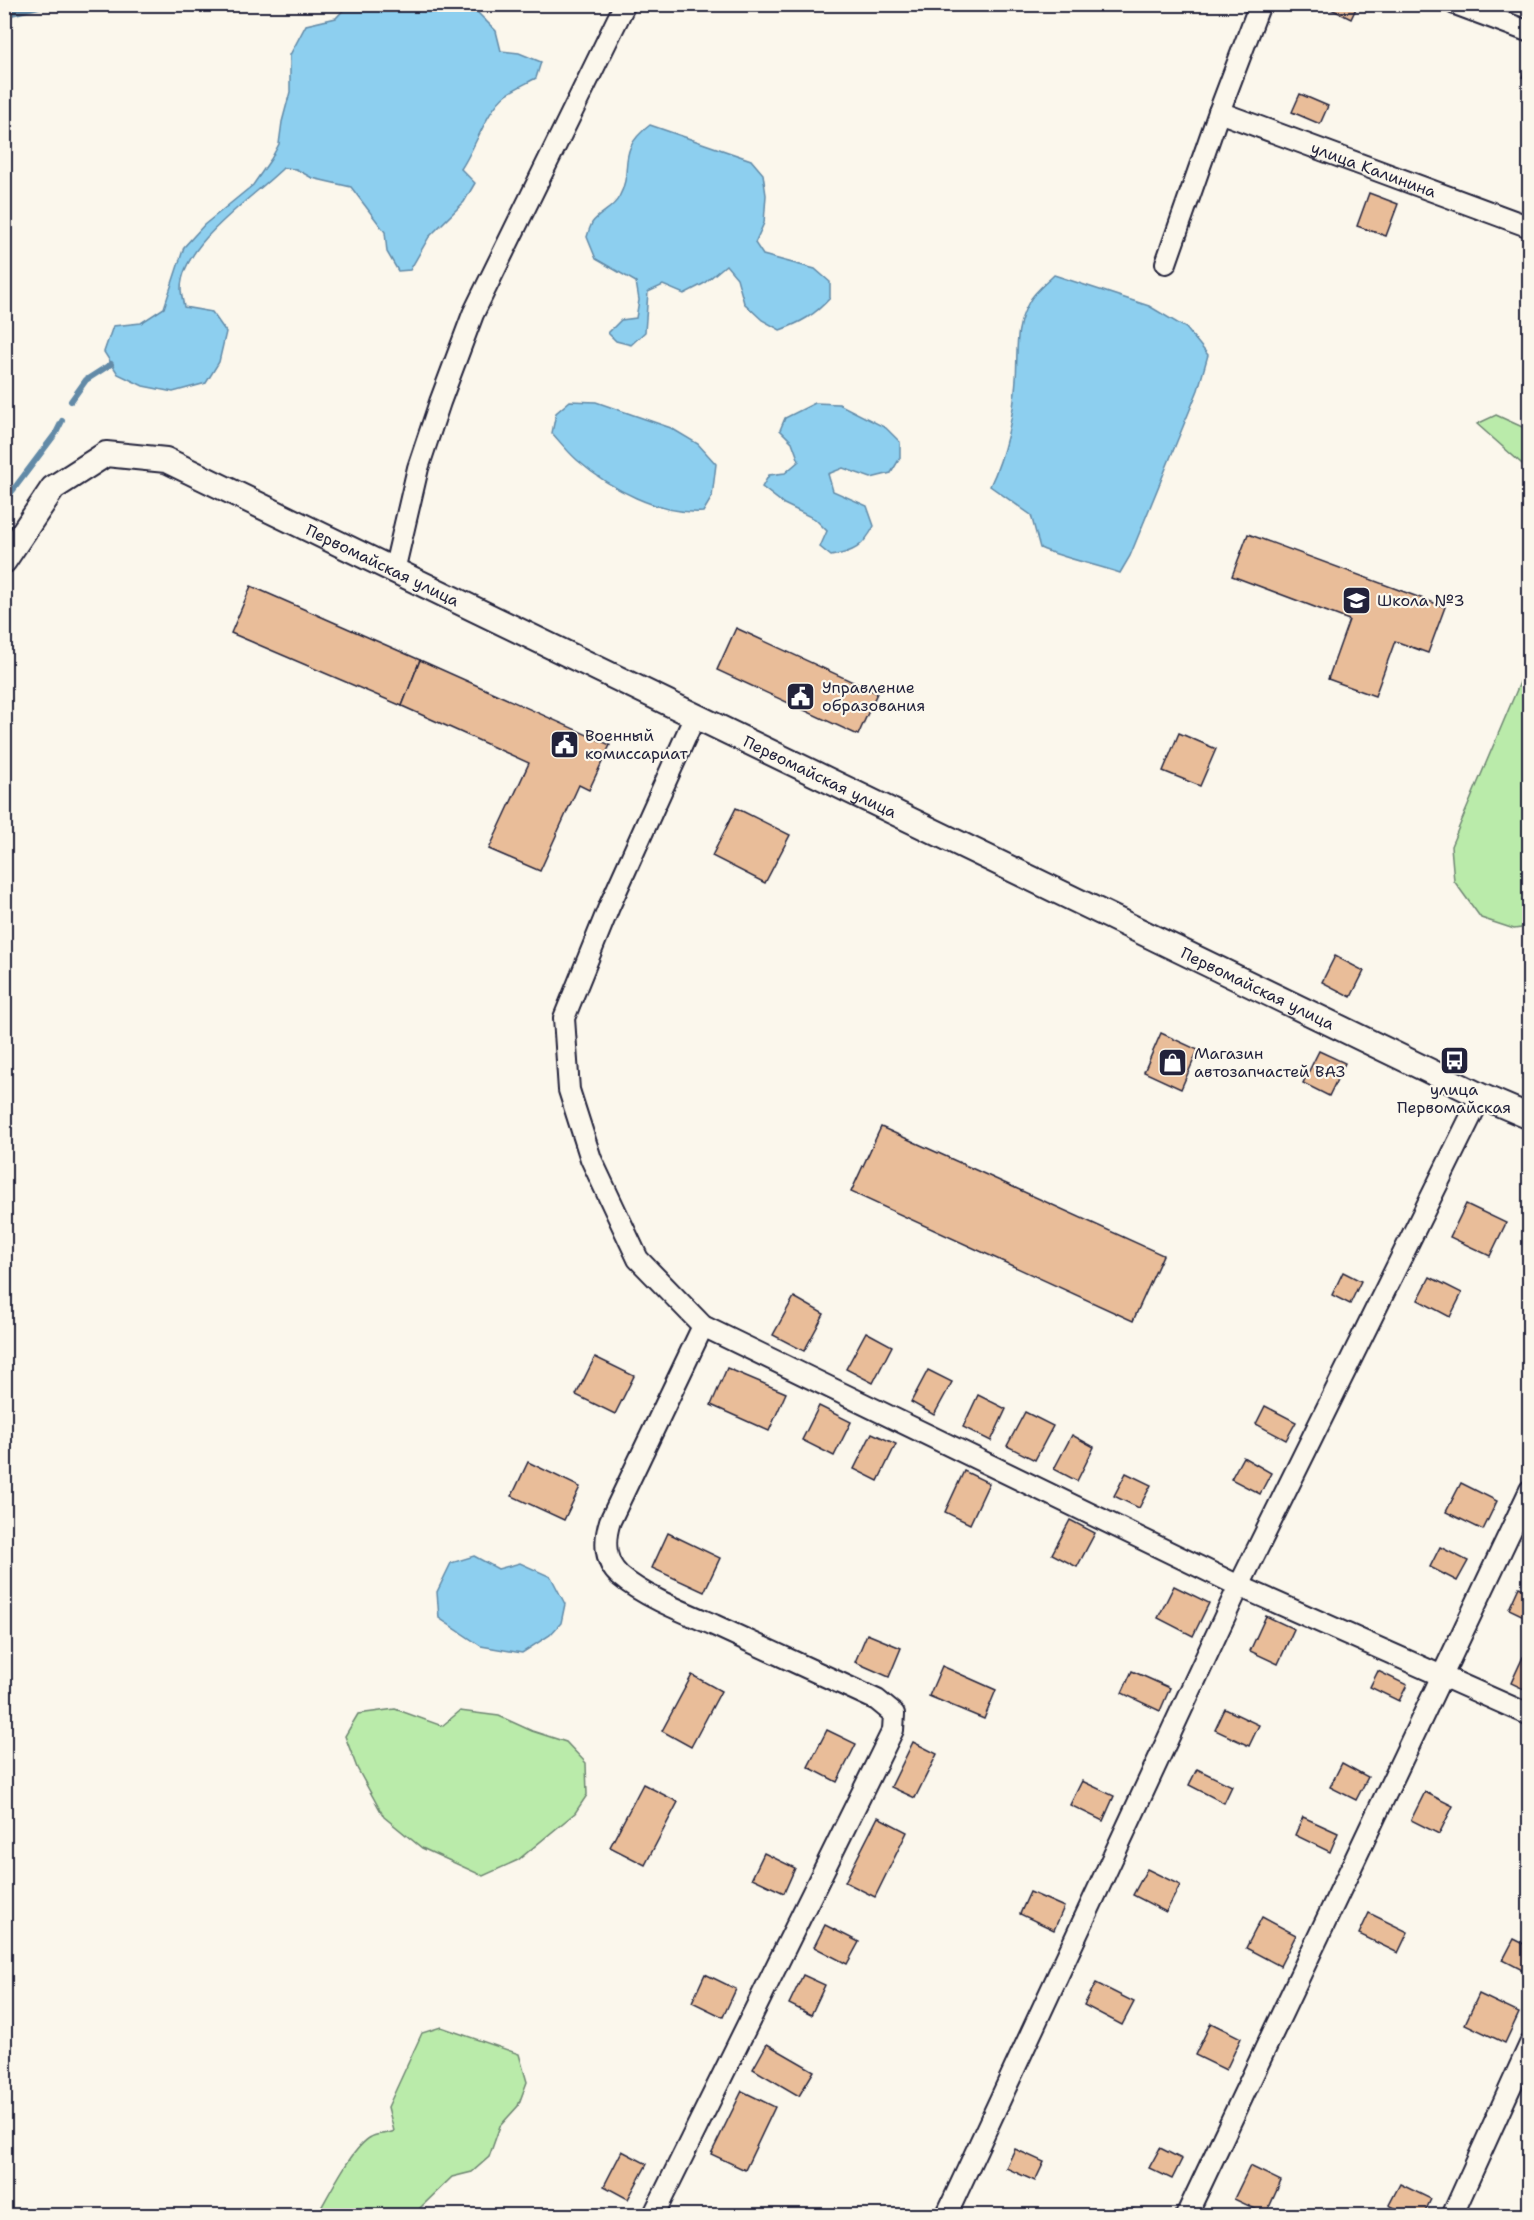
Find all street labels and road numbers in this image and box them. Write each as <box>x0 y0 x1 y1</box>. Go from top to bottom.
street label: улица Калинина <box>1308 137 1439 202</box>
street label: Первомайская улица <box>302 519 463 611</box>
street label: Первомайская улица <box>740 731 900 823</box>
street label: Первомайская улица <box>1177 942 1338 1035</box>

